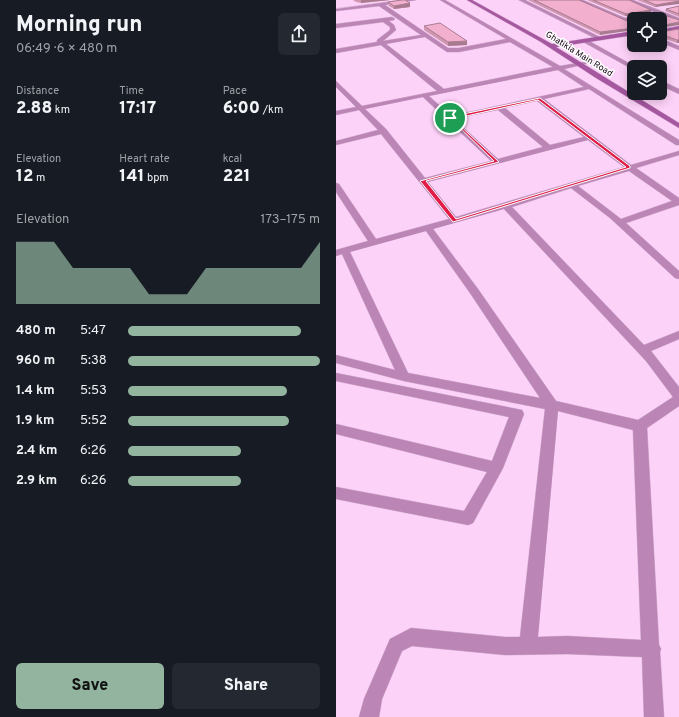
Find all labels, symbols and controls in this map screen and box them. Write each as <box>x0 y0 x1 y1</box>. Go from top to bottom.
text: Morning run <box>16 12 142 39</box>
map controls <box>627 12 667 100</box>
button: locate <box>627 12 667 52</box>
button: share <box>278 13 320 55</box>
street label: Ghatikia Main Road <box>543 29 615 79</box>
text: 06:49 · 6 × 480 m <box>16 41 117 57</box>
button: layers <box>627 60 667 100</box>
text: Distance <box>16 84 59 98</box>
text: Time <box>119 84 144 98</box>
text: Pace <box>223 84 247 98</box>
text: 2.88 <box>16 98 52 120</box>
text: 17:17 <box>119 98 156 120</box>
text: 6:00 <box>223 98 260 120</box>
pin <box>433 101 467 135</box>
text: km <box>52 103 70 117</box>
text: /km <box>260 103 283 117</box>
icon: arrive <box>439 107 461 129</box>
text: Elevation <box>16 152 61 166</box>
text: Heart rate <box>119 152 170 166</box>
text: kcal <box>223 152 242 166</box>
text: 12 <box>16 166 33 188</box>
text: 141 <box>119 166 144 188</box>
text: 221 <box>223 166 250 188</box>
text: m <box>33 171 45 185</box>
text: bpm <box>144 171 169 185</box>
text: Elevation <box>16 212 69 228</box>
text: 173–175 m <box>260 212 320 228</box>
text: 480 m <box>16 323 56 339</box>
text: 5:47 <box>80 323 106 339</box>
text: 960 m <box>16 353 55 369</box>
text: 5:38 <box>80 353 107 369</box>
text: 1.4 km <box>16 383 55 399</box>
text: 5:53 <box>80 383 107 399</box>
text: 1.9 km <box>16 413 54 429</box>
text: 5:52 <box>80 413 107 429</box>
text: 2.4 km <box>16 443 57 459</box>
text: 6:26 <box>80 443 106 459</box>
text: 2.9 km <box>16 473 57 489</box>
text: 6:26 <box>80 473 106 489</box>
button: Save <box>16 663 164 709</box>
button: Share <box>172 663 320 709</box>

